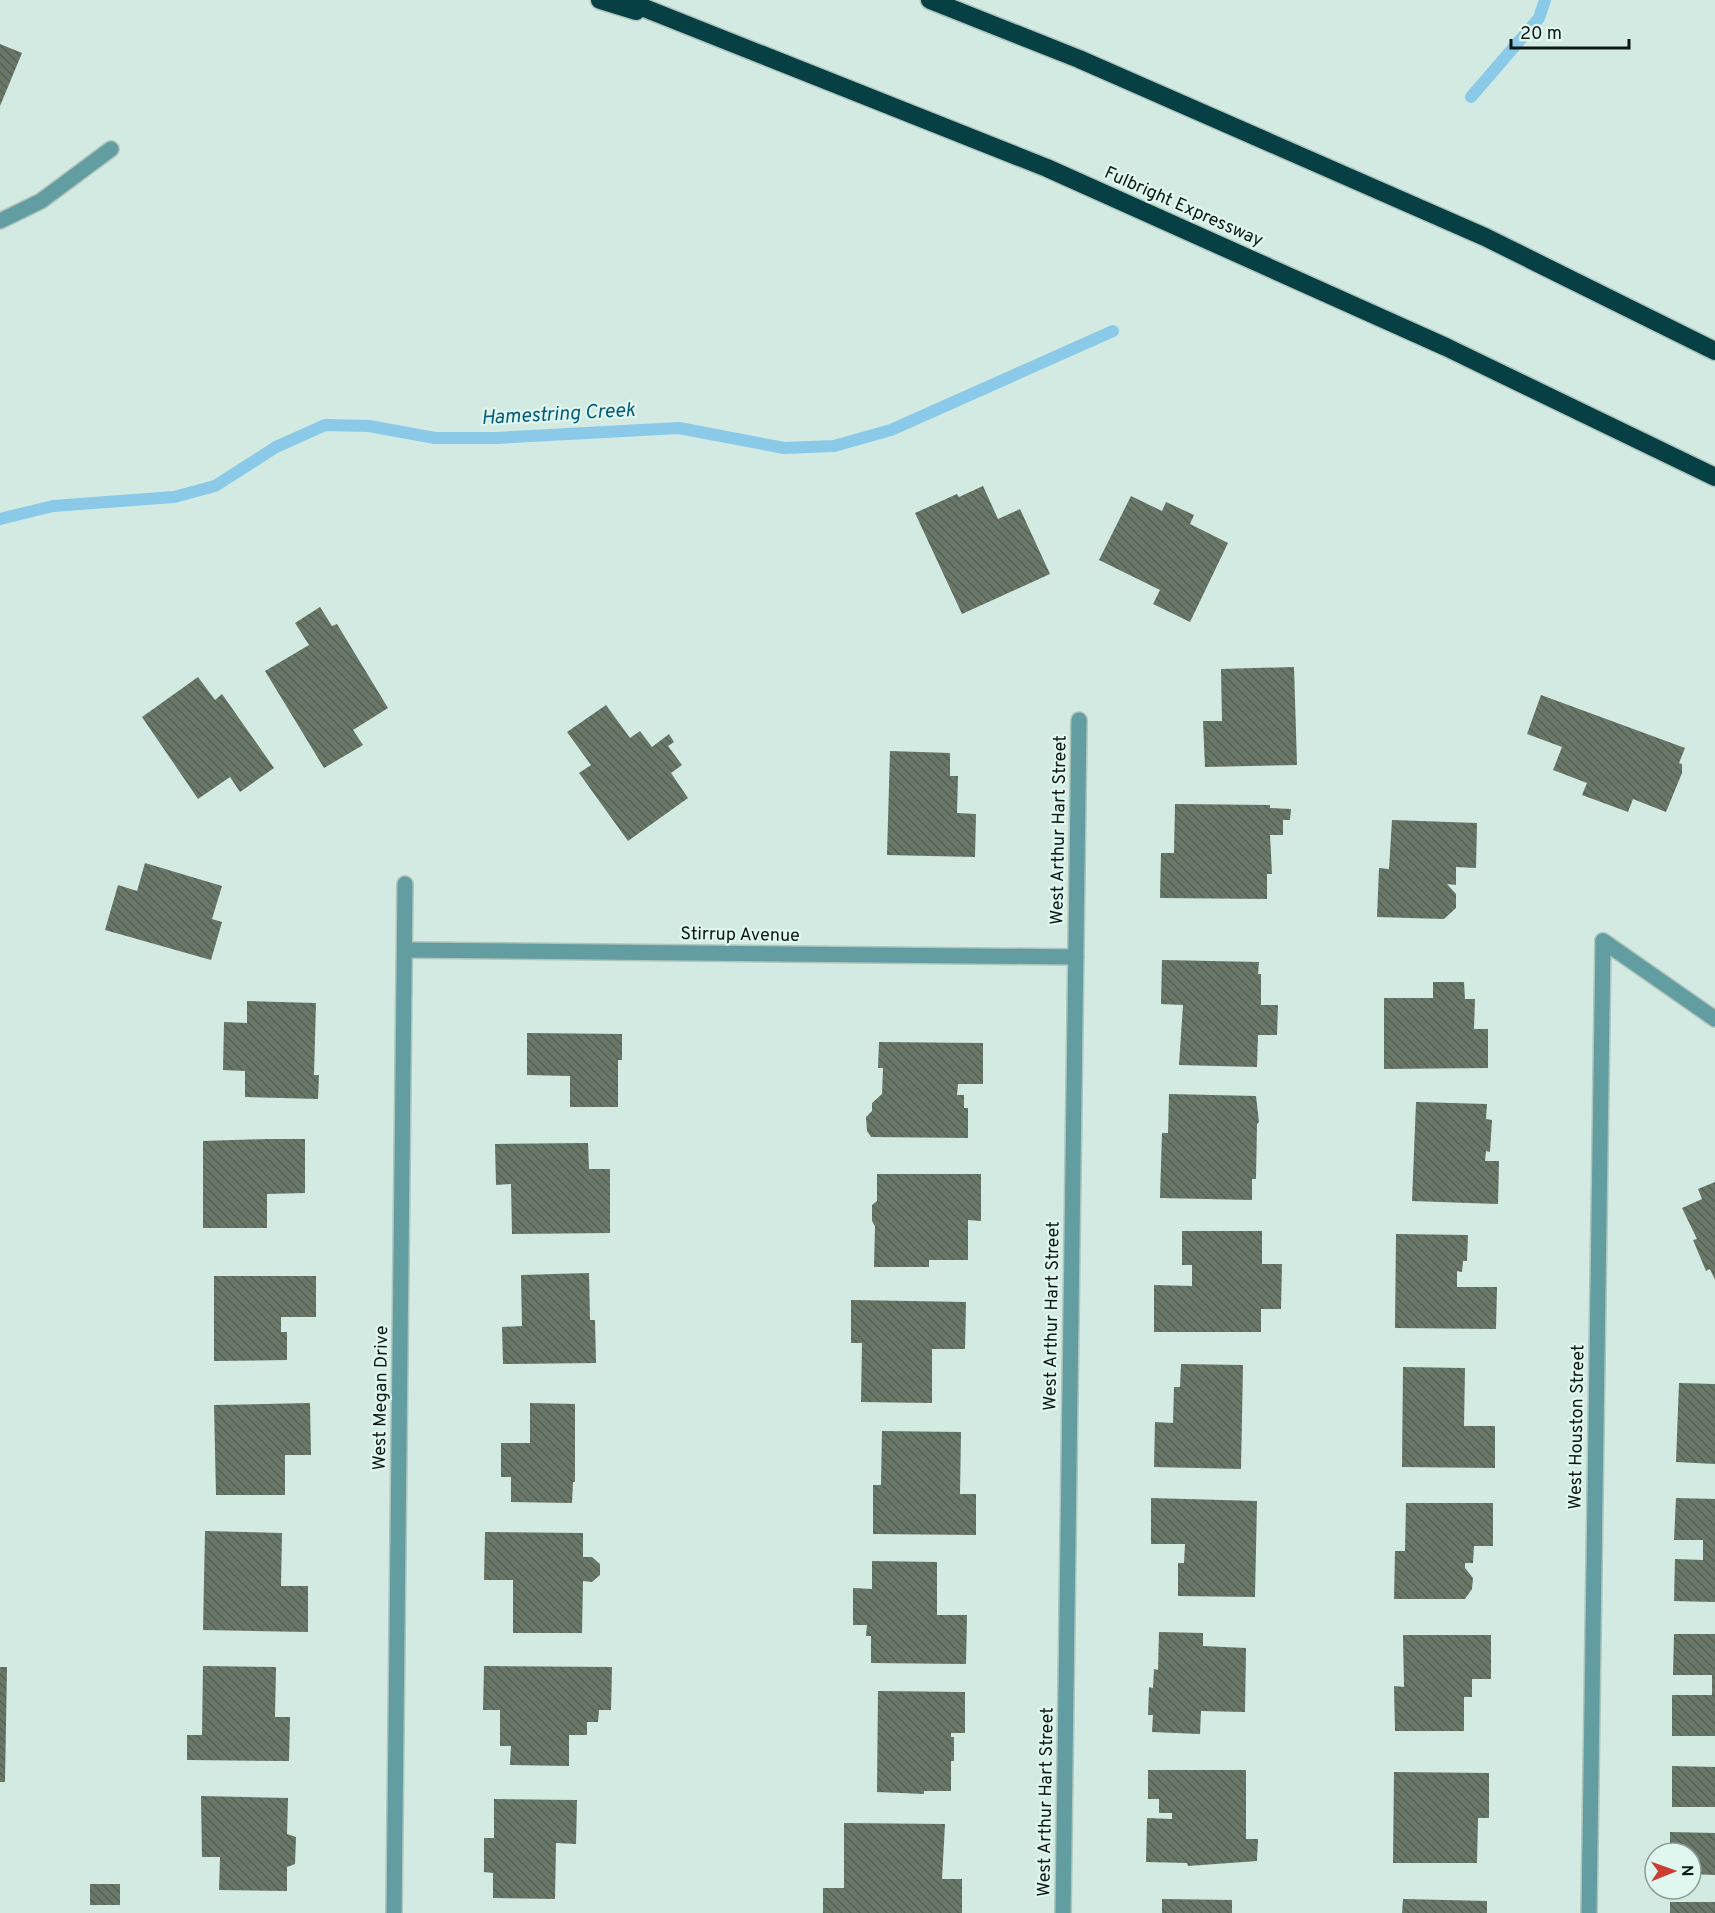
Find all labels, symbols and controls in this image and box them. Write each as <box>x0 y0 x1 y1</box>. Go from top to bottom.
scale bar <box>1511 12 1630 50</box>
text: 20 m <box>1520 23 1562 46</box>
street label: Fulbright Expressway <box>1100 162 1266 253</box>
water label: Hamestring Creek <box>481 398 637 432</box>
street label: West Arthur Hart Street <box>1046 735 1073 925</box>
street label: Stirrup Avenue <box>680 923 800 948</box>
street label: West Arthur Hart Street <box>1039 1221 1066 1411</box>
street label: West Megan Drive <box>369 1325 394 1471</box>
street label: West Houston Street <box>1565 1344 1590 1510</box>
street label: West Arthur Hart Street <box>1033 1707 1060 1897</box>
north arrow <box>1643 1841 1703 1901</box>
text: N <box>1676 1865 1696 1877</box>

